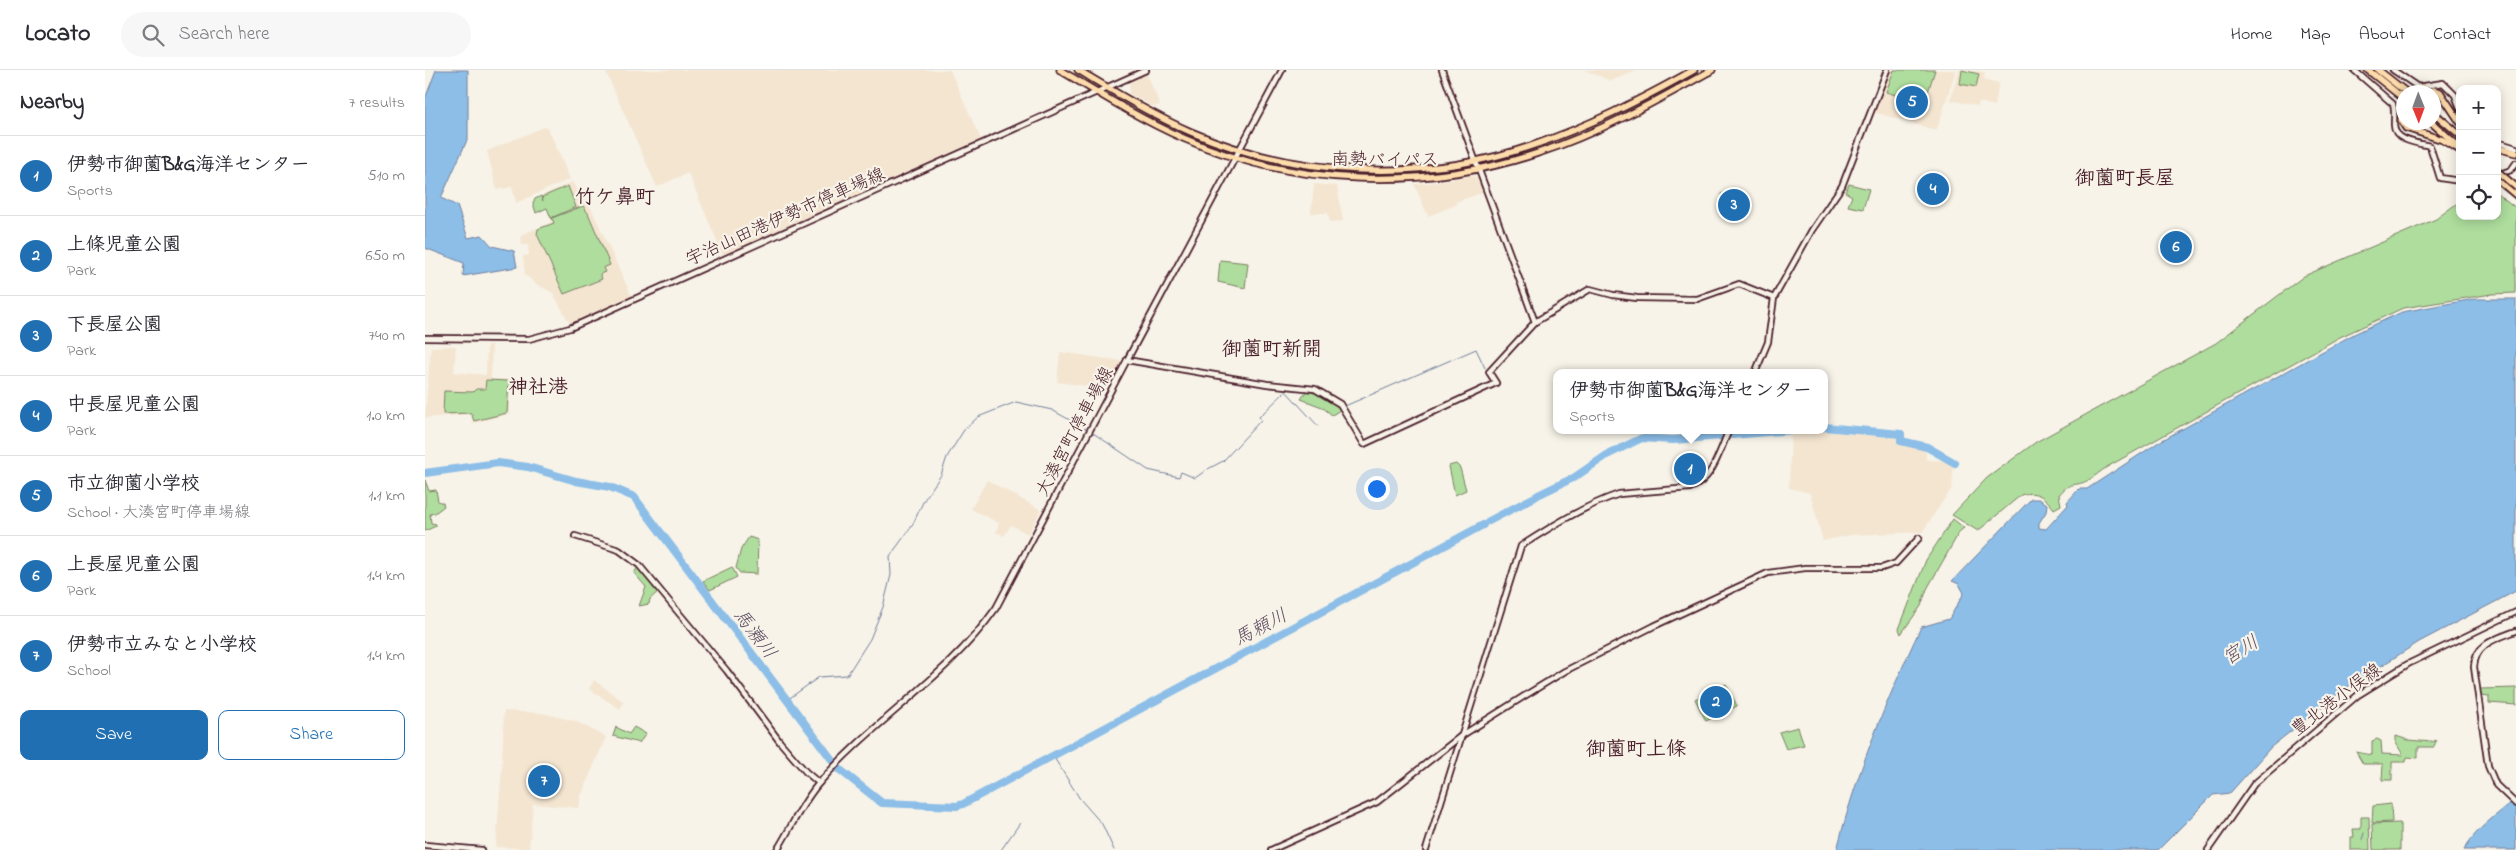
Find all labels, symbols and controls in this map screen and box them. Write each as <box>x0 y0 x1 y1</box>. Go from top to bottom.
search box <box>121 12 471 57</box>
text: Locato <box>25 17 91 52</box>
icon: search <box>139 21 167 49</box>
text: Search here <box>179 21 270 48</box>
text: Home <box>2231 22 2272 48</box>
text: Map <box>2300 22 2331 48</box>
text: About <box>2359 22 2405 48</box>
text: Contact <box>2433 22 2491 48</box>
pin: 5 <box>1896 83 1928 121</box>
north arrow <box>2396 85 2441 130</box>
map controls <box>2456 85 2501 220</box>
button: + <box>2456 85 2501 130</box>
text: Nearby <box>20 88 84 118</box>
text: 7 results <box>349 91 405 115</box>
button: − <box>2456 130 2501 175</box>
street label: 南勢バイパス <box>1331 148 1439 174</box>
text: 伊勢市御薗B&G海洋センター <box>67 152 309 179</box>
street label: 宇治山田港伊勢市停車場線 <box>682 162 890 274</box>
text: 1 <box>33 164 39 188</box>
text: 510 m <box>367 164 405 188</box>
district label: 御薗町長屋 <box>2075 165 2175 194</box>
pin: 4 <box>1917 170 1949 208</box>
button: locate <box>2456 175 2501 220</box>
text: Sports <box>67 179 113 203</box>
district label: 竹ケ鼻町 <box>575 184 655 213</box>
pin: 3 <box>1718 186 1750 224</box>
pin: 6 <box>2160 228 2192 266</box>
text: 上條児童公園 <box>67 232 181 259</box>
text: 2 <box>32 244 40 268</box>
text: 650 m <box>365 244 405 268</box>
text: Park <box>67 259 96 283</box>
text: 下長屋公園 <box>67 312 162 339</box>
text: 3 <box>33 324 39 348</box>
text: 740 m <box>368 324 405 348</box>
district label: 御薗町新開 <box>1222 336 1322 365</box>
text: Park <box>67 339 96 363</box>
street label: 大湊宮町停車場線 <box>1030 362 1121 502</box>
popup <box>1553 369 1828 434</box>
district label: 神社港 <box>508 374 568 403</box>
text: 伊勢市御薗B&G海洋センター <box>1569 378 1812 405</box>
text: 中長屋児童公園 <box>67 392 200 419</box>
text: 4 <box>33 404 39 428</box>
text: 1.0 km <box>366 404 405 428</box>
text: Sports <box>1569 405 1615 429</box>
text: Park <box>67 419 96 443</box>
pin: 1 <box>1674 450 1706 488</box>
text: 市立御薗小学校 <box>67 471 200 498</box>
your location <box>1364 476 1390 502</box>
text: 5 <box>31 484 41 508</box>
text: 1.1 km <box>368 484 405 508</box>
text: School · 大湊宮町停車場線 <box>67 501 250 525</box>
text: 上長屋児童公園 <box>67 552 200 579</box>
text: 6 <box>32 564 40 588</box>
text: 1.4 km <box>367 564 405 588</box>
text: Park <box>67 579 96 603</box>
water label: 馬頼川 <box>1230 603 1293 654</box>
water label: 馬瀬川 <box>726 604 782 665</box>
water label: 宮川 <box>2218 630 2265 673</box>
text: 伊勢市立みなと小学校 <box>67 632 257 659</box>
text: 7 <box>33 644 39 668</box>
text: 1.4 km <box>367 644 405 668</box>
street label: 豊北港小俣線 <box>2286 658 2388 743</box>
text: School <box>67 659 111 683</box>
pin: 2 <box>1700 683 1732 721</box>
button: Save <box>20 710 208 760</box>
button: Share <box>218 710 405 760</box>
district label: 御薗町上條 <box>1586 736 1686 765</box>
pin: 7 <box>528 762 560 800</box>

